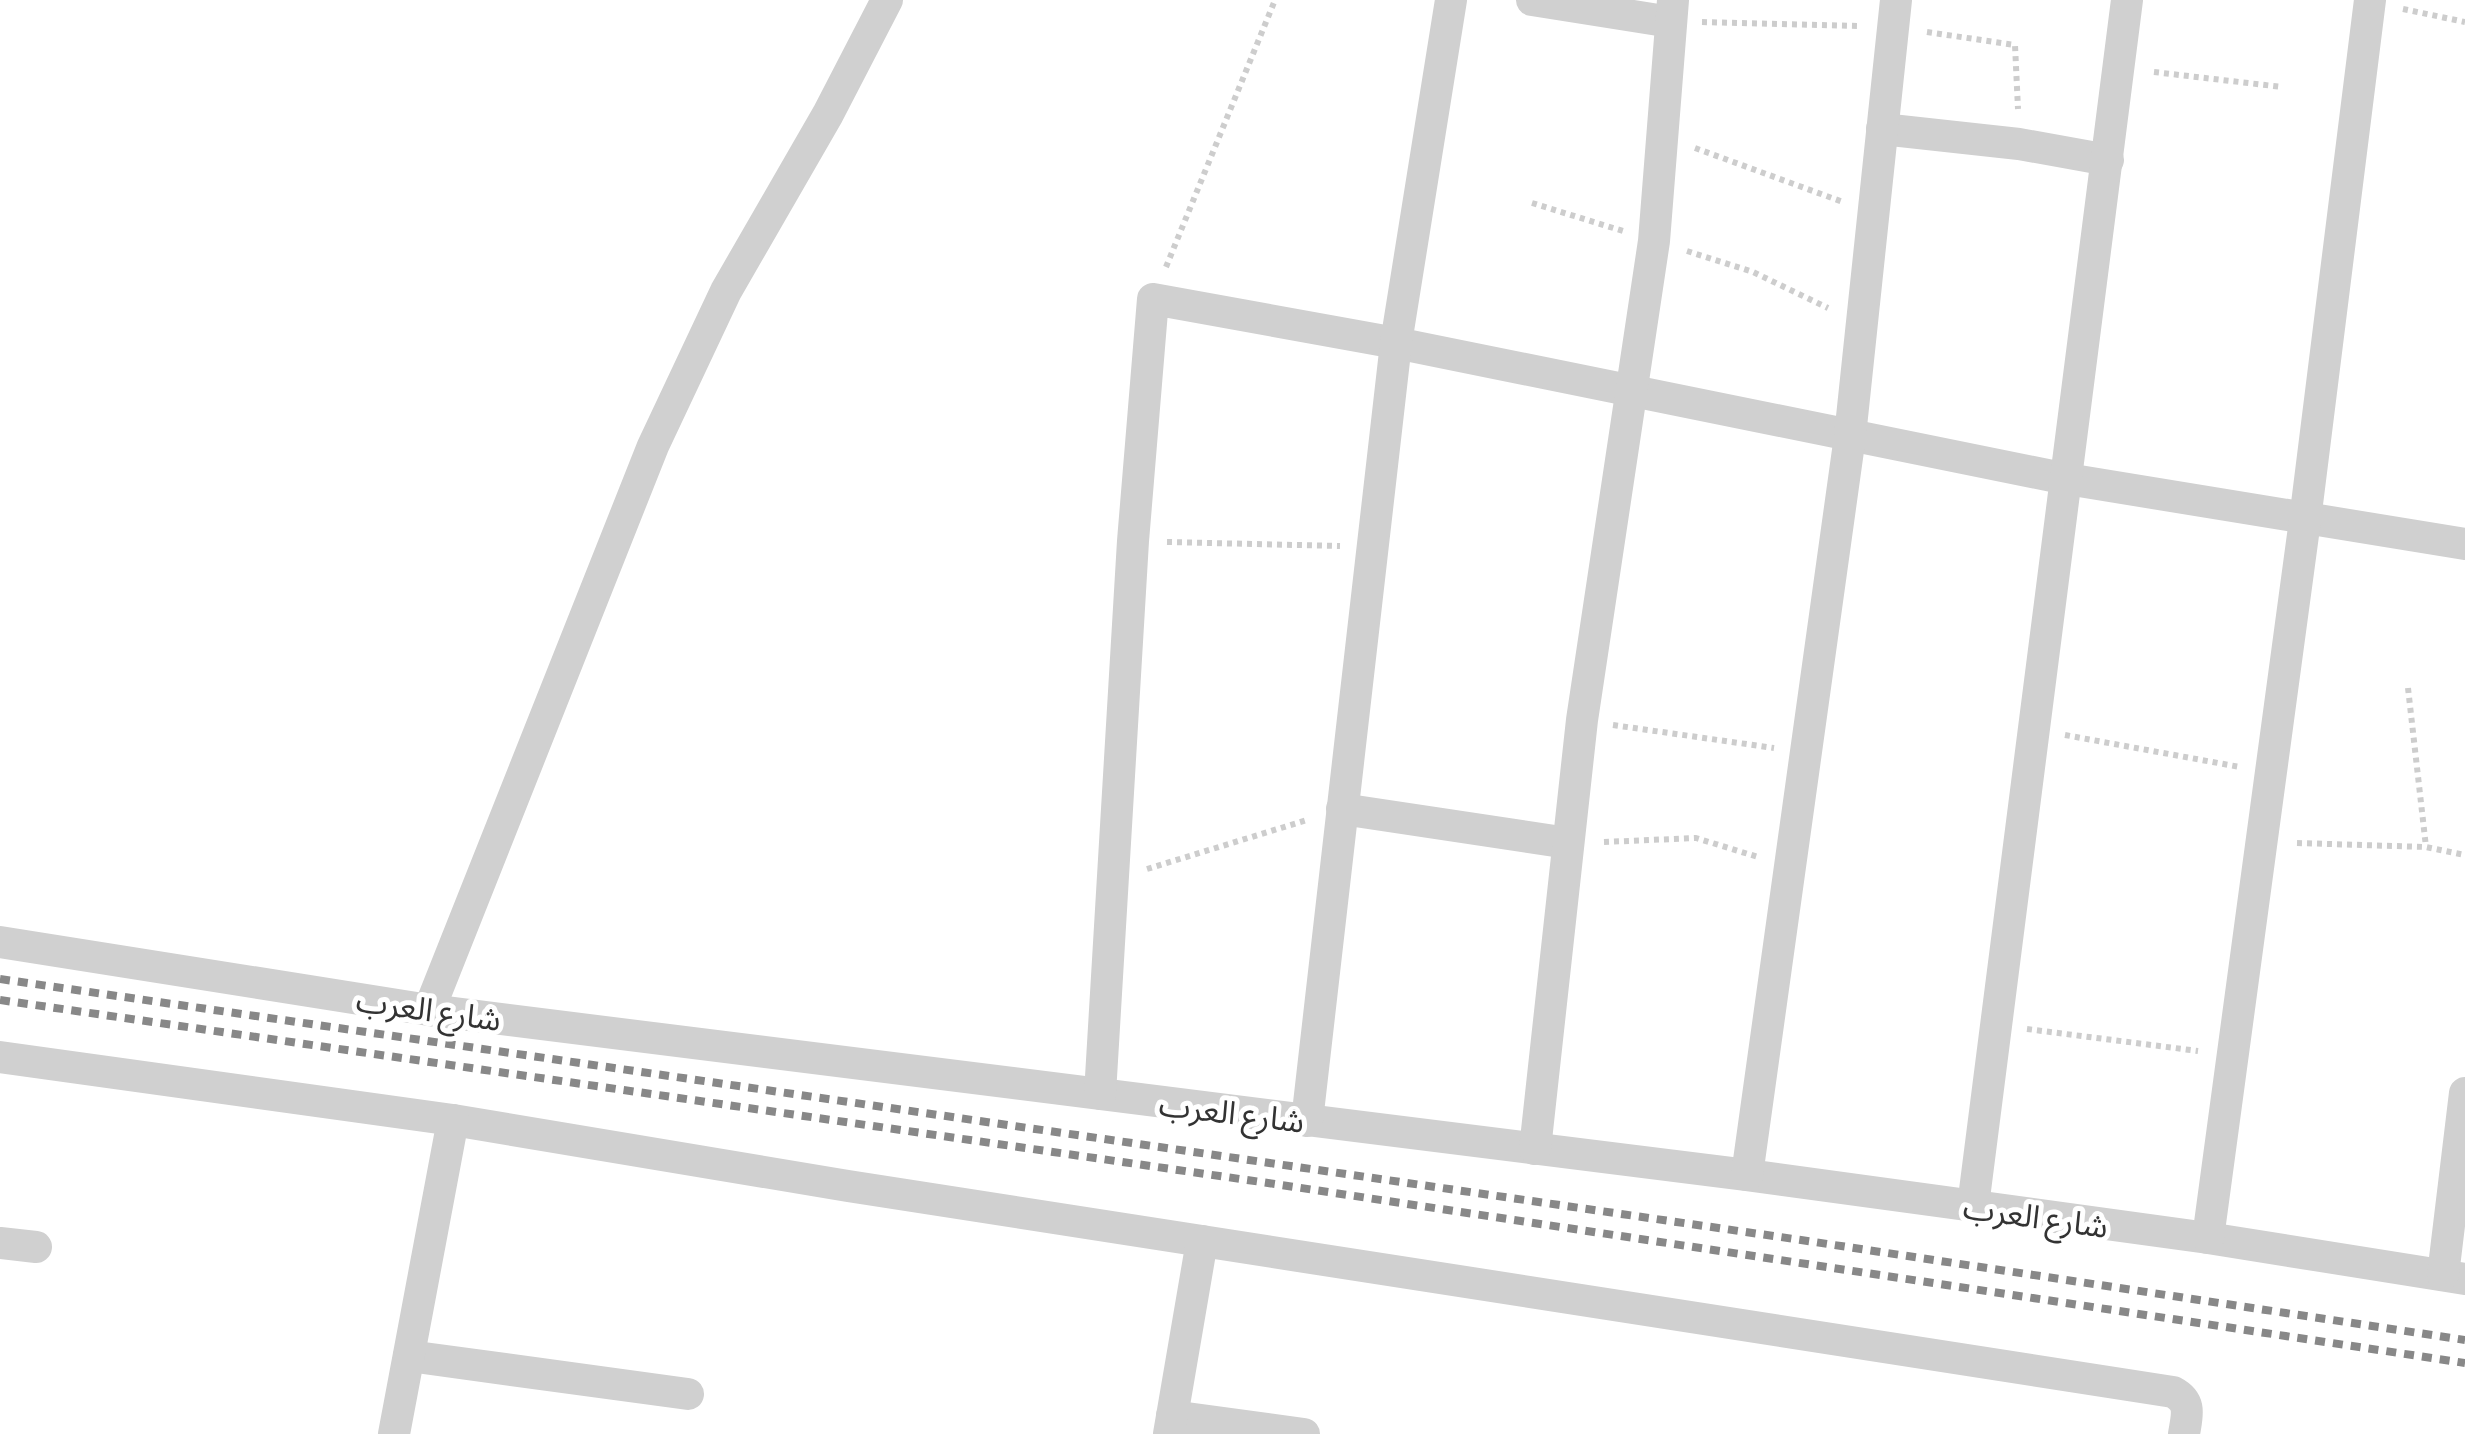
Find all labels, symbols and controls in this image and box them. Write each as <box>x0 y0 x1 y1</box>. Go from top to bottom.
street label: شارع العرب <box>353 979 504 1044</box>
street label: شارع العرب <box>1156 1083 1307 1146</box>
street label: شارع العرب <box>1960 1186 2111 1251</box>

